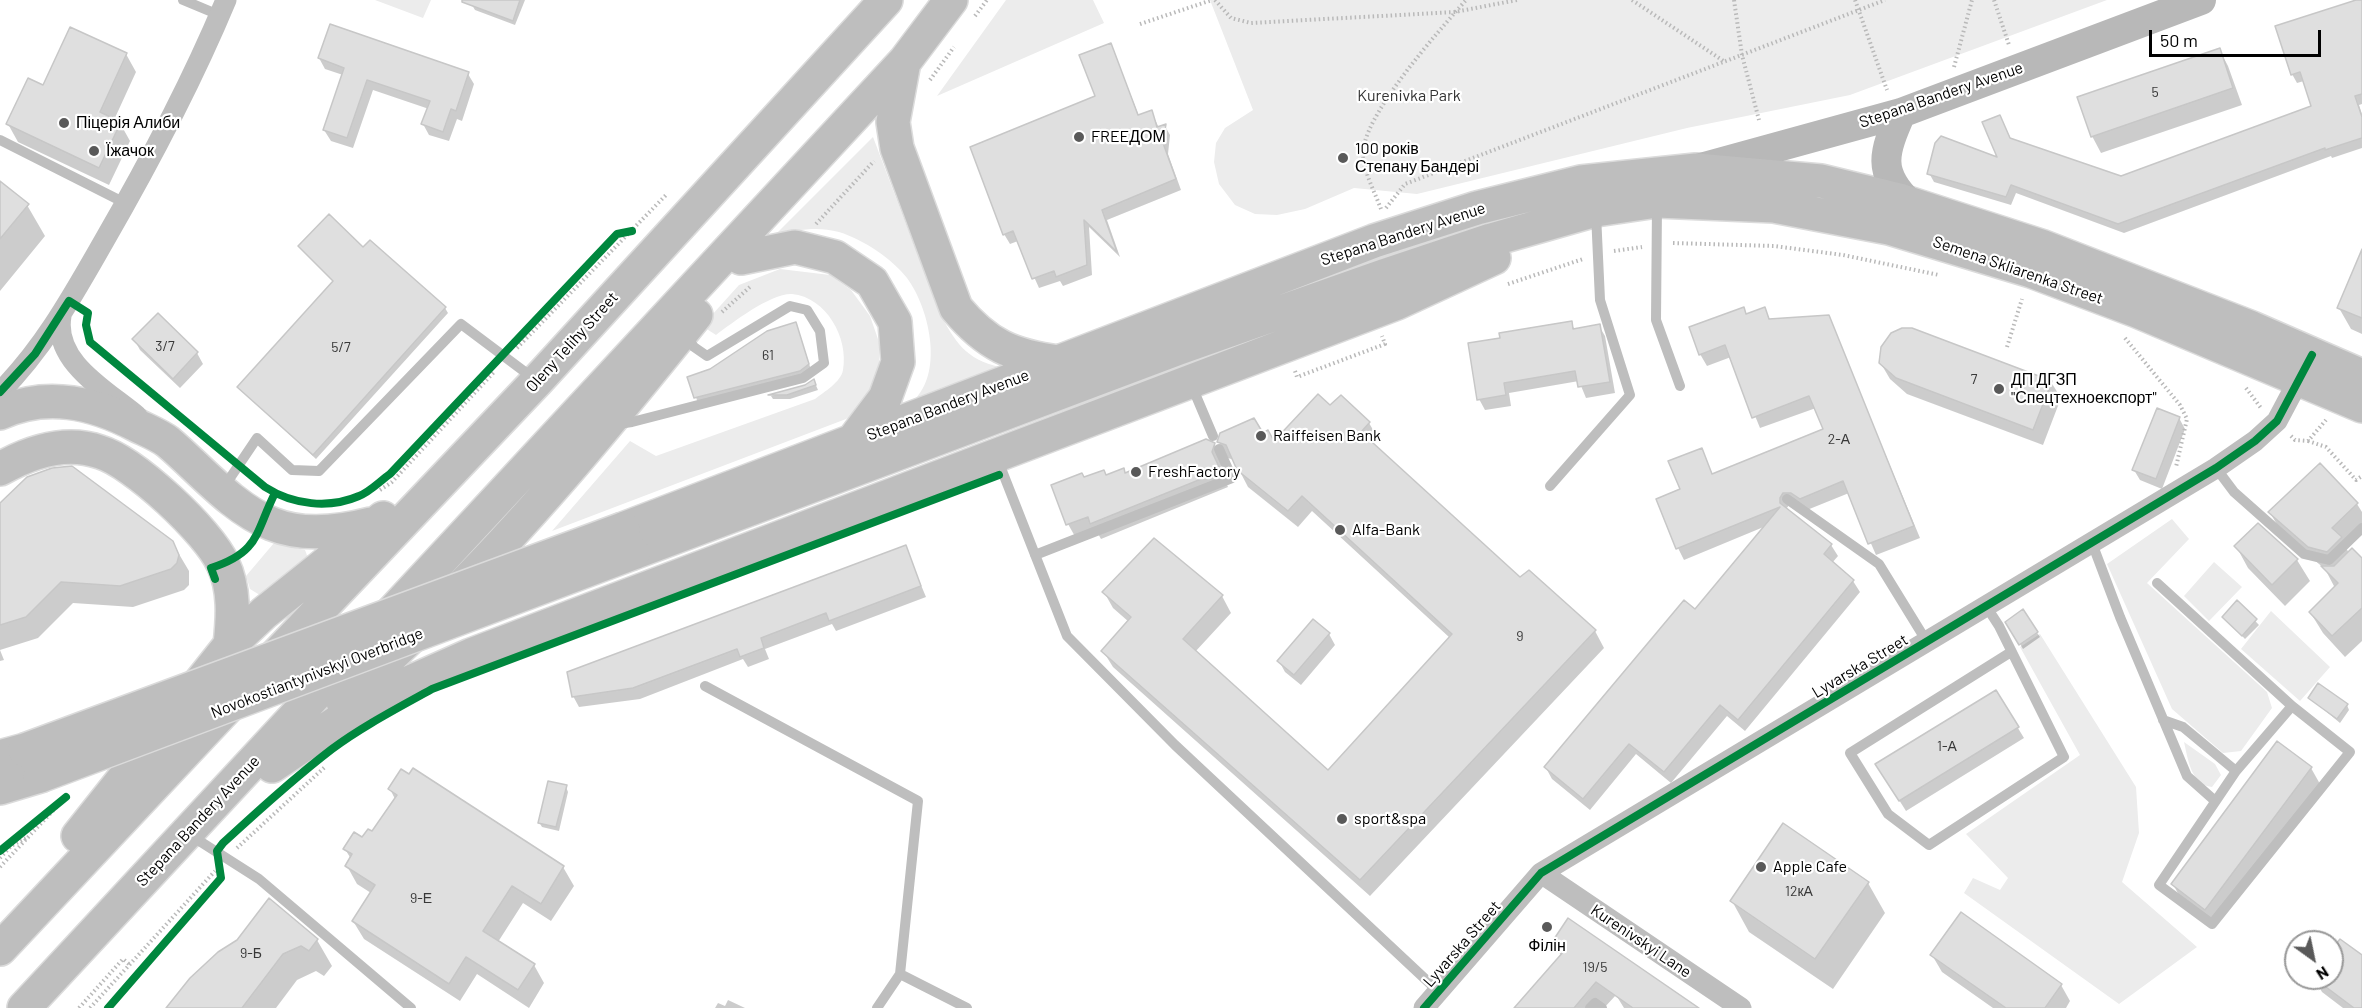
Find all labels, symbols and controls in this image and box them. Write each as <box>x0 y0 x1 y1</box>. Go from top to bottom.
scale bar <box>2152 18 2324 56</box>
text: 50 m <box>2160 29 2198 51</box>
street label: Stepana Bandery Avenue <box>1857 58 2025 132</box>
house number: 5 <box>2151 84 2159 100</box>
park label: Kurenivka Park <box>1357 86 1461 106</box>
place label: Піцерія Алиби <box>76 113 180 133</box>
marker: Піцерія Алиби <box>57 116 71 130</box>
place label: FREEДОМ <box>1091 127 1166 147</box>
marker: FREEДОМ <box>1072 130 1086 144</box>
place label: 100 років Степану Бандері <box>1355 139 1479 177</box>
place label: Їжачок <box>106 141 154 161</box>
marker: Їжачок <box>87 144 101 158</box>
marker: 100 років Степану Бандері <box>1336 151 1350 165</box>
street label: Stepana Bandery Avenue <box>1318 198 1488 270</box>
street label: Semena Skliarenka Street <box>1930 232 2106 308</box>
street label: Oleny Telihy Street <box>522 288 622 396</box>
house number: 3/7 <box>155 338 175 354</box>
house number: 5/7 <box>331 339 351 355</box>
house number: 61 <box>762 347 774 363</box>
street label: Stepana Bandery Avenue <box>864 365 1032 445</box>
place label: ДП ДГЗП "Спецтехноекспорт" <box>2011 370 2157 408</box>
house number: 7 <box>1971 371 1977 387</box>
marker: ДП ДГЗП "Спецтехноекспорт" <box>1992 382 2006 396</box>
place label: Raiffeisen Bank <box>1273 426 1381 446</box>
marker: Raiffeisen Bank <box>1254 429 1268 443</box>
house number: 2-А <box>1828 431 1850 447</box>
place label: FreshFactory <box>1148 462 1240 482</box>
marker: FreshFactory <box>1129 465 1143 479</box>
place label: Alfa-Bank <box>1352 520 1420 540</box>
marker: Alfa-Bank <box>1333 523 1347 537</box>
street label: Novokostiantynivskyi Overbridge <box>208 624 426 722</box>
house number: 9 <box>1516 628 1524 644</box>
street label: Lyvarska Street <box>1809 630 1911 702</box>
house number: 1-А <box>1937 738 1957 754</box>
street label: Stepana Bandery Avenue <box>132 752 264 890</box>
place label: sport&spa <box>1354 809 1426 829</box>
marker: sport&spa <box>1335 812 1349 826</box>
place label: Apple Cafe <box>1773 857 1847 877</box>
marker: Apple Cafe <box>1754 860 1768 874</box>
house number: 12кА <box>1785 883 1813 899</box>
house number: 9-Е <box>410 890 432 906</box>
street label: Lyvarska Street <box>1419 897 1505 991</box>
street label: Kurenivskyi Lane <box>1587 900 1695 982</box>
marker: Філін <box>1540 920 1554 934</box>
north arrow <box>2284 930 2344 990</box>
place label: Філін <box>1528 936 1566 956</box>
house number: 9-Б <box>240 945 262 961</box>
house number: 19/5 <box>1583 959 1607 975</box>
text: N <box>2313 963 2333 985</box>

